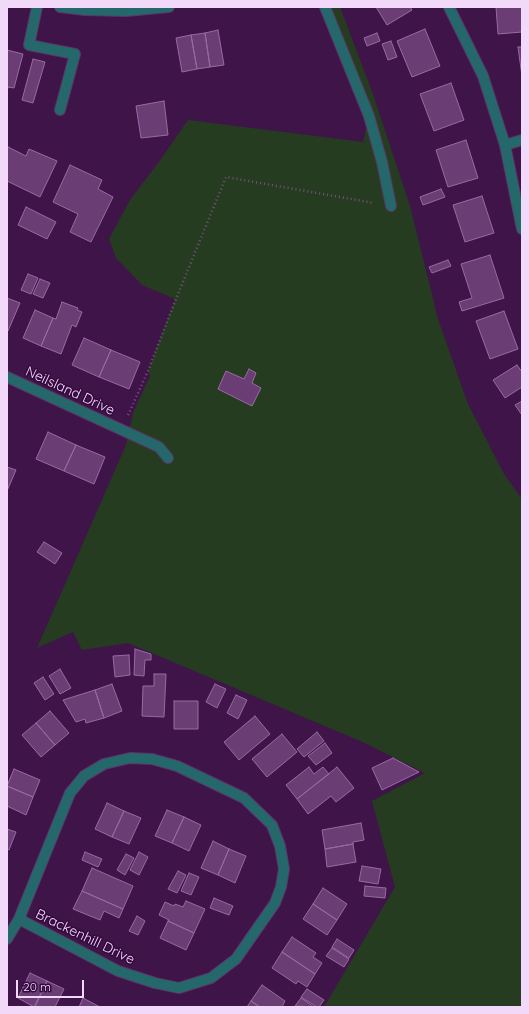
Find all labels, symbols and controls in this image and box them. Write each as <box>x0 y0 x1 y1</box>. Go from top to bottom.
street label: Neilsland Drive <box>23 363 117 419</box>
street label: Brackenhill Drive <box>33 906 137 968</box>
scale bar <box>18 972 86 998</box>
text: 20 m <box>23 979 51 994</box>

